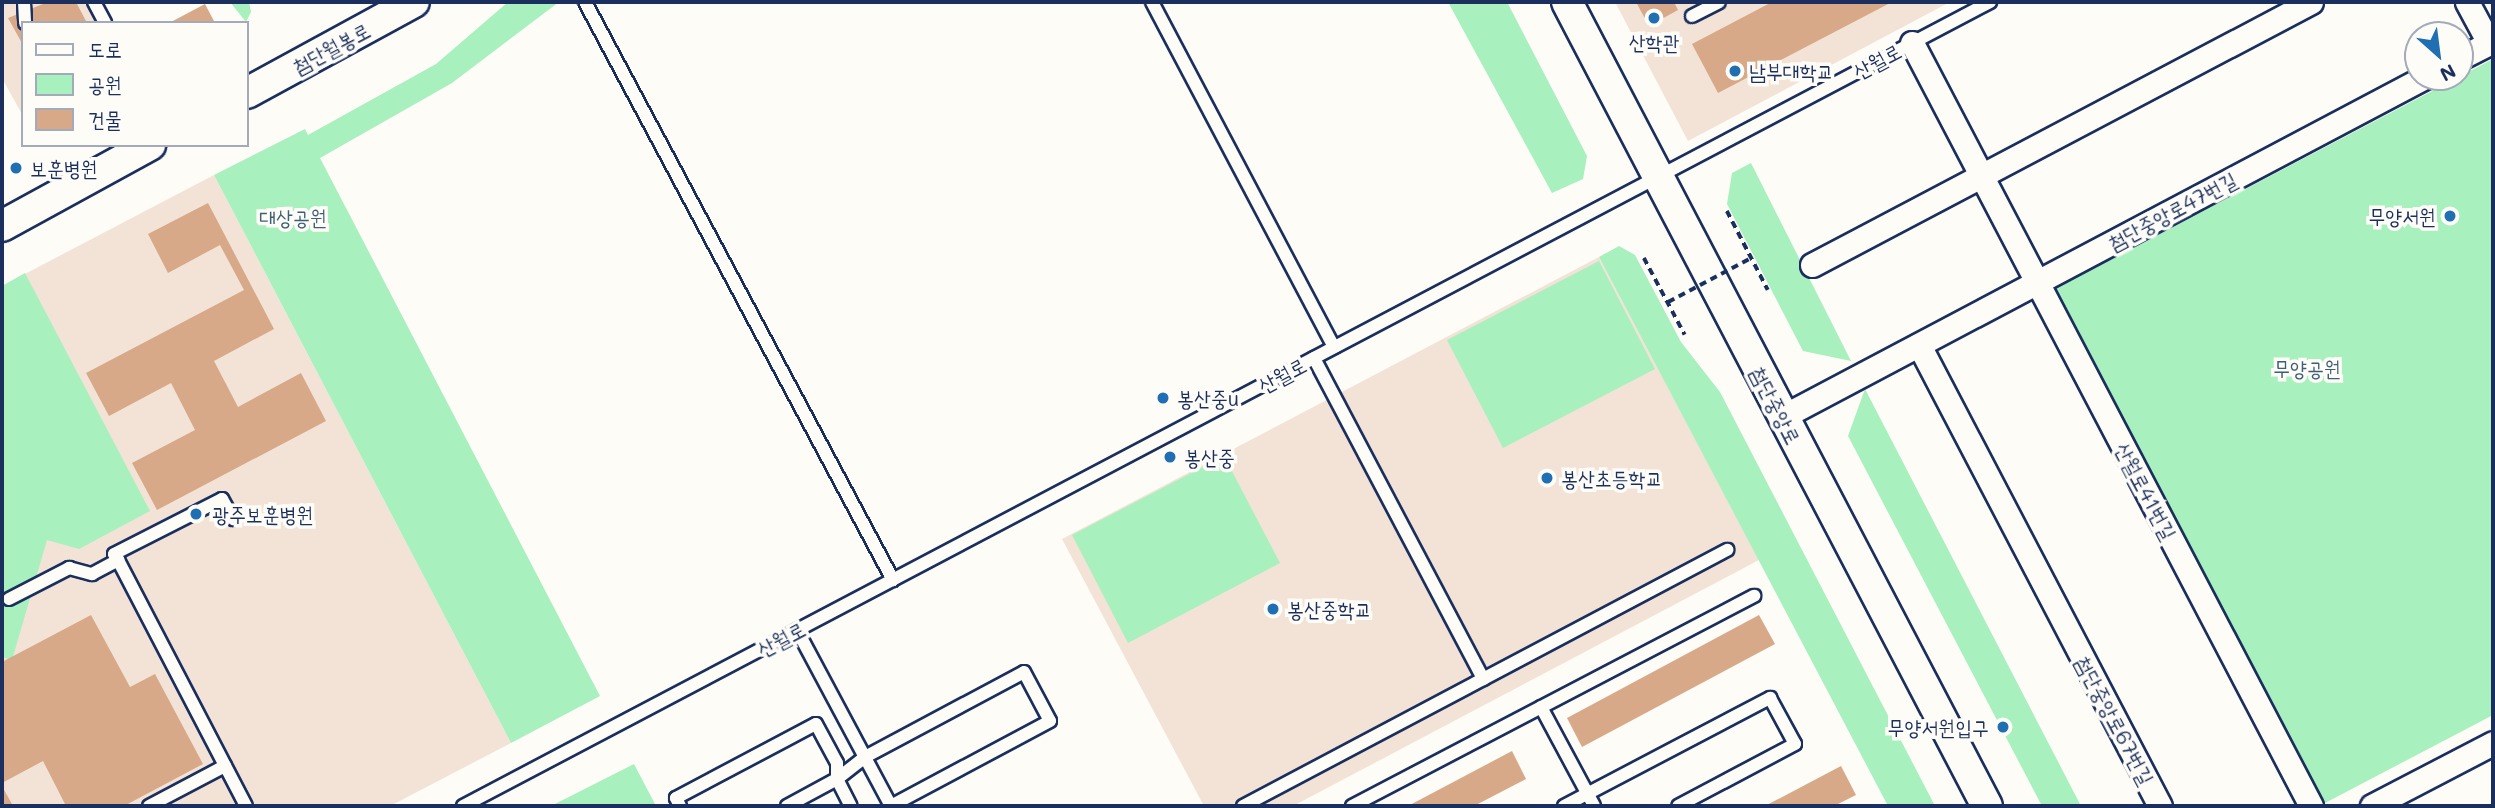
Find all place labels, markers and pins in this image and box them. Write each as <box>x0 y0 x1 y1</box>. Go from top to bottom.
marker: 산학관 <box>1646 10 1662 26</box>
place label: 산학관 <box>1629 29 1679 55</box>
place label: 남부대학교 <box>1749 58 1833 84</box>
marker: 남부대학교 <box>1727 63 1743 79</box>
place label: 보훈병원 <box>30 155 98 181</box>
marker: 보훈병원 <box>8 160 24 176</box>
place label: 무양서원 <box>2368 203 2436 229</box>
marker: 무양서원 <box>2442 208 2458 224</box>
place label: 봉산중u <box>1177 385 1239 411</box>
marker: 봉산중u <box>1155 390 1171 406</box>
place label: 봉산중 <box>1184 444 1235 470</box>
marker: 봉산중 <box>1162 449 1178 465</box>
place label: 봉산초등학교 <box>1561 465 1662 491</box>
marker: 봉산초등학교 <box>1539 470 1555 486</box>
place label: 광주보훈병원 <box>212 501 313 527</box>
marker: 광주보훈병원 <box>186 504 206 524</box>
place label: 봉산중학교 <box>1287 596 1371 622</box>
marker: 봉산중학교 <box>1265 601 1281 617</box>
place label: 무양서원입구 <box>1888 714 1989 740</box>
marker: 무양서원입구 <box>1995 719 2011 735</box>

